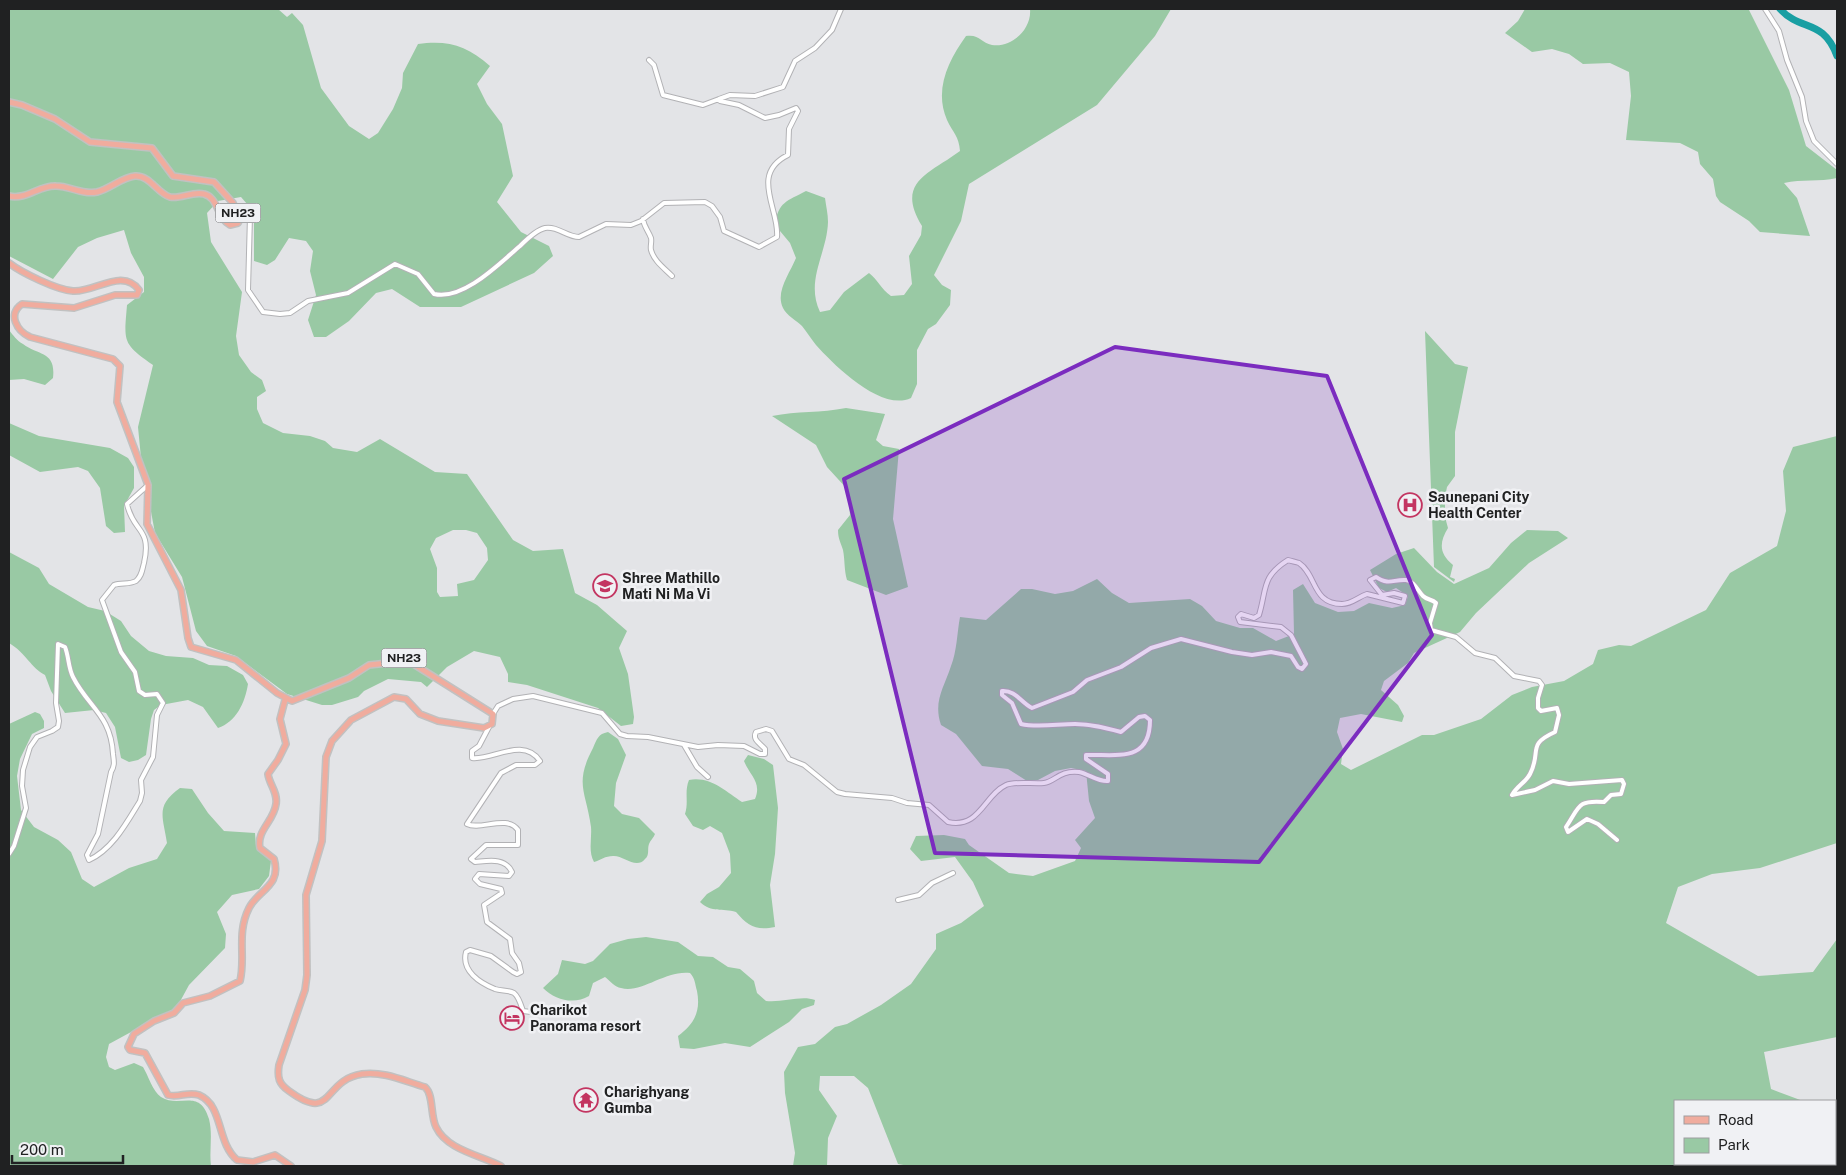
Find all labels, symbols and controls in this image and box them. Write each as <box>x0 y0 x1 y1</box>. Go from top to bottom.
road number: NH23 <box>216 204 260 222</box>
place label: Saunepani City Health Center <box>1428 489 1529 521</box>
hospital icon: Saunepani City Health Center <box>1397 492 1423 518</box>
place label: Shree Mathillo Mati Ni Ma Vi <box>622 570 720 602</box>
school or university icon: Shree Mathillo Mati Ni Ma Vi <box>592 573 618 599</box>
road number: NH23 <box>382 648 426 668</box>
place label: Charikot Panorama resort <box>530 1002 641 1034</box>
hotel icon: Charikot Panorama resort <box>499 1005 525 1031</box>
place label: Charighyang Gumba <box>604 1084 689 1116</box>
temple icon: Charighyang Gumba <box>573 1087 599 1113</box>
legend <box>1674 1100 1836 1165</box>
text: Road <box>1718 1111 1754 1128</box>
scale bar <box>12 1132 124 1164</box>
text: Park <box>1718 1136 1750 1153</box>
text: 200 m <box>20 1141 64 1158</box>

